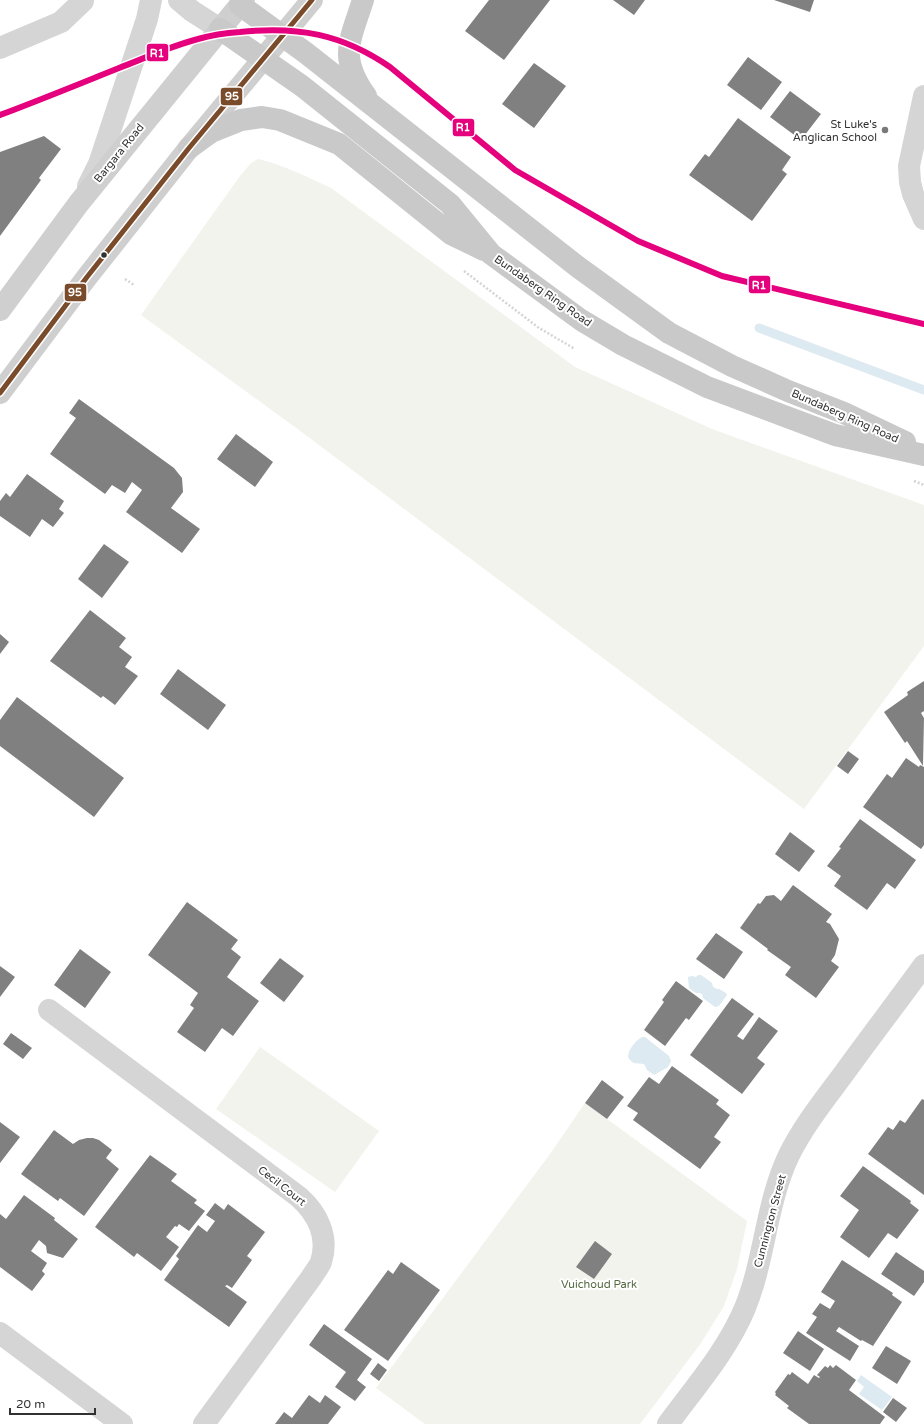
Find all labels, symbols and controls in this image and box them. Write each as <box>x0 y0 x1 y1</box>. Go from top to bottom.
line badge: R1 <box>146 43 169 62</box>
text: R1 <box>150 47 164 60</box>
line badge: 95 <box>220 87 243 106</box>
text: 95 <box>225 90 239 103</box>
line badge: R1 <box>452 118 475 137</box>
place label: St Luke's Anglican School <box>793 118 877 144</box>
street label: Bargara Road <box>91 121 147 185</box>
text: R1 <box>456 121 470 134</box>
marker: St Luke's Anglican School <box>880 125 890 135</box>
unlabelled marker <box>99 250 109 260</box>
street label: Bundaberg Ring Road <box>492 252 594 330</box>
line badge: R1 <box>748 275 771 294</box>
text: R1 <box>752 279 766 292</box>
line badge: 95 <box>64 283 87 302</box>
text: 95 <box>68 286 82 299</box>
street label: Bundaberg Ring Road <box>789 387 901 446</box>
street label: Cecil Court <box>255 1163 309 1209</box>
street label: Cunnington Street <box>751 1173 789 1269</box>
park label: Vuichoud Park <box>561 1278 637 1291</box>
scale bar <box>10 1390 95 1416</box>
text: 20 m <box>16 1397 45 1411</box>

